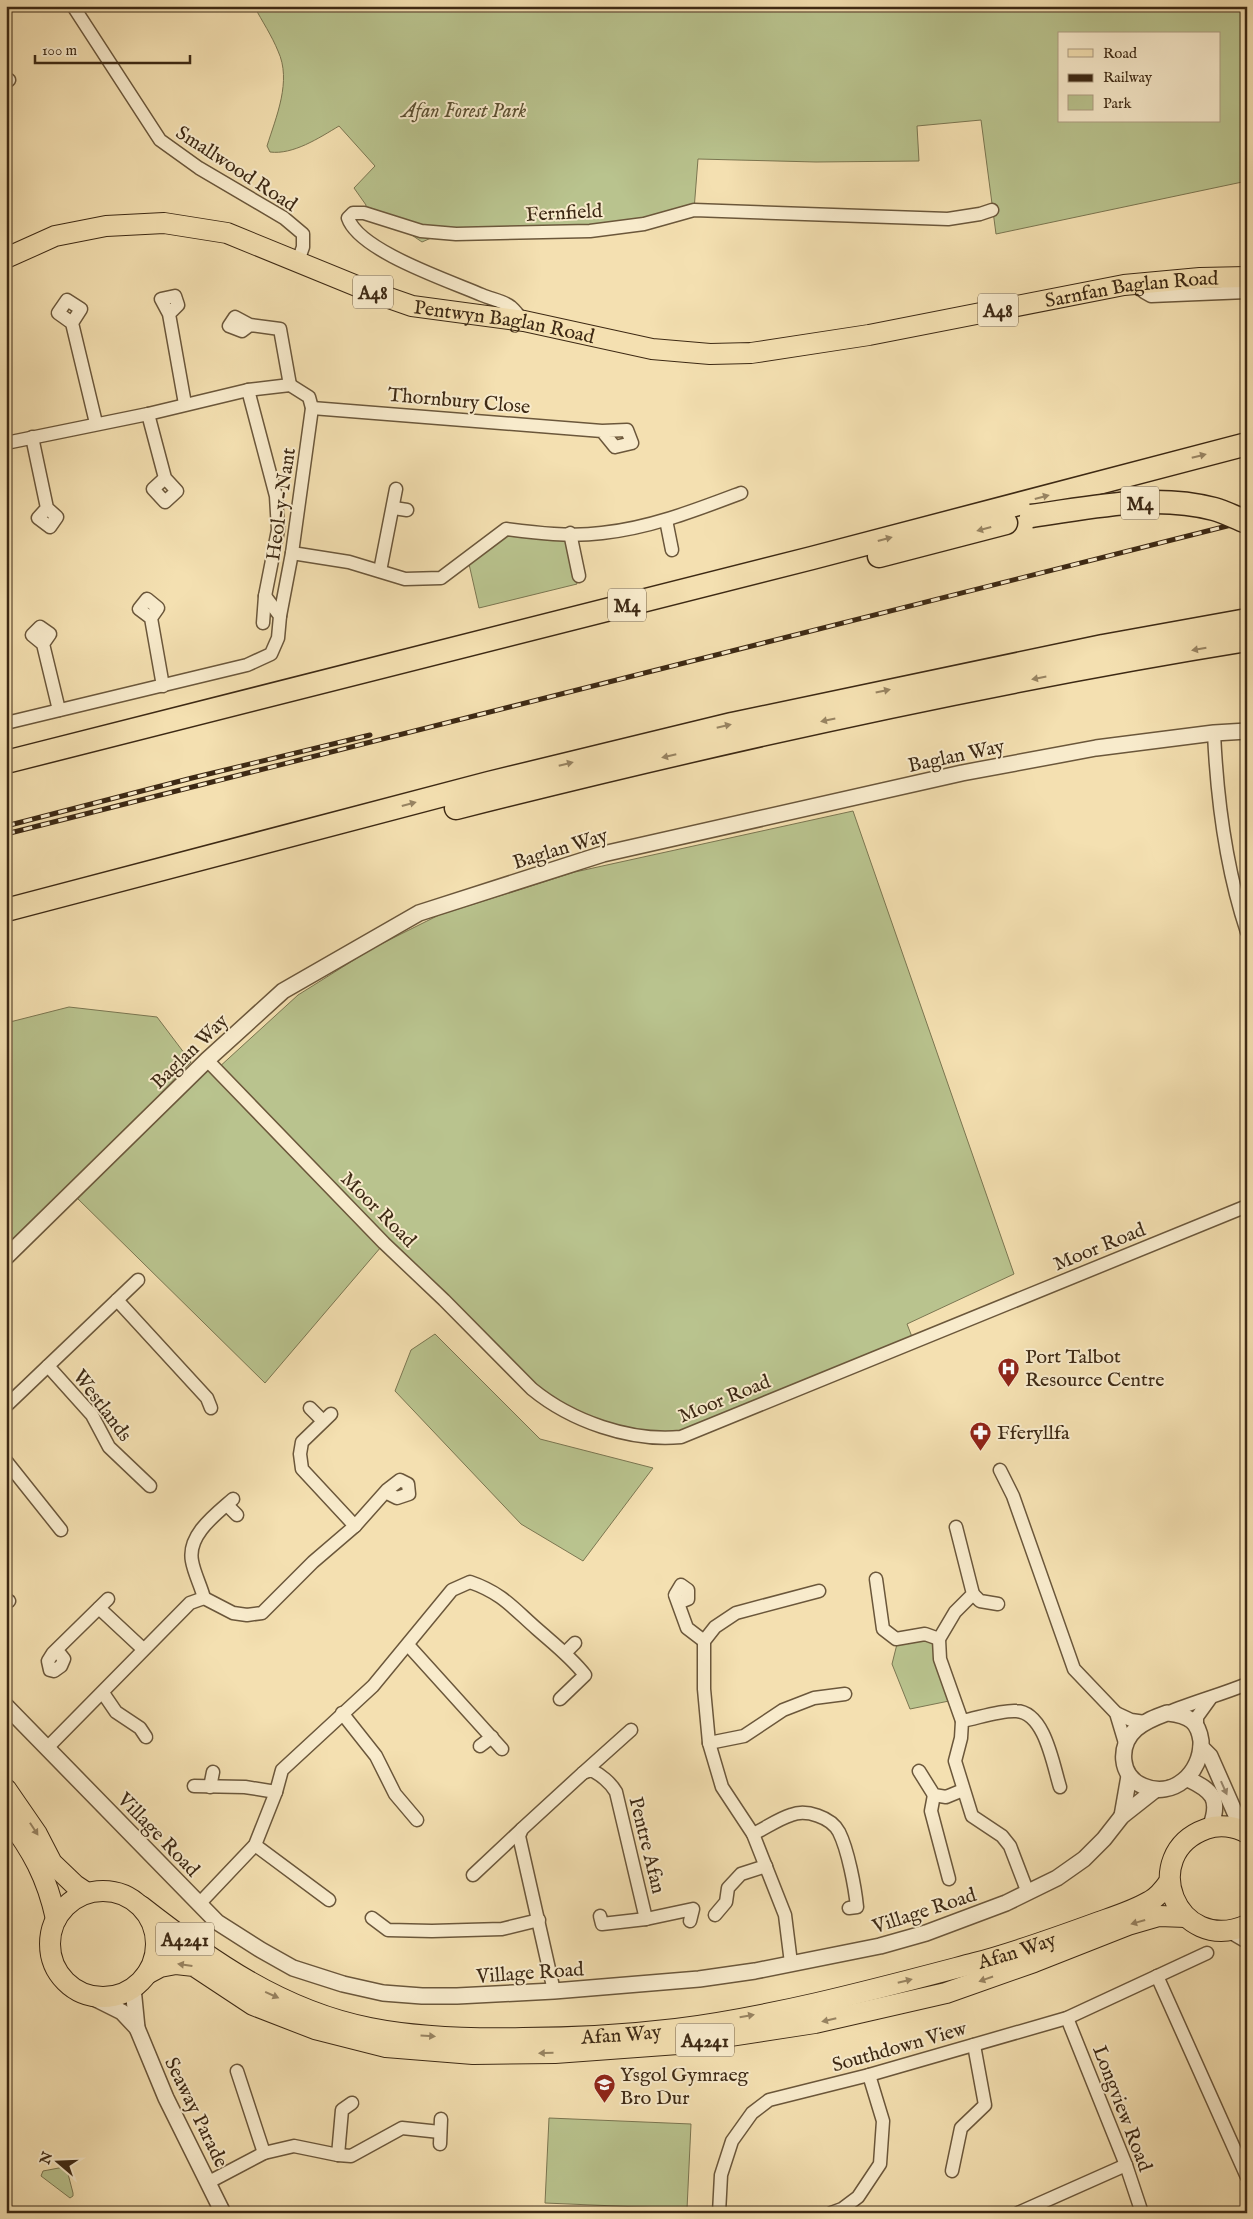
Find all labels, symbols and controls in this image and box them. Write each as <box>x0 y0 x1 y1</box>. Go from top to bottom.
scale bar <box>35 32 190 64</box>
legend <box>1058 32 1220 122</box>
text: 100 m <box>42 41 78 60</box>
text: Road <box>1103 44 1138 63</box>
text: Railway <box>1103 68 1153 87</box>
text: Park <box>1103 94 1133 113</box>
park label: Afan Forest Park <box>400 99 526 124</box>
street label: Smallwood Road <box>171 121 302 218</box>
street label: Fernfield <box>525 199 603 228</box>
street label: Sarnfan Baglan Road <box>1043 267 1219 314</box>
road number: A48 <box>353 276 393 308</box>
road number: A48 <box>978 294 1018 326</box>
street label: Pentwyn Baglan Road <box>412 295 597 350</box>
street label: Thornbury Close <box>387 383 531 420</box>
street label: Heol-y-Nant <box>261 446 302 562</box>
one-way arrow <box>1191 452 1206 460</box>
road number: M4 <box>1121 486 1159 520</box>
one-way arrow <box>1034 493 1049 501</box>
one-way arrow <box>976 525 991 533</box>
one-way arrow <box>877 535 892 543</box>
road number: M4 <box>608 588 646 622</box>
one-way arrow <box>1190 645 1206 653</box>
one-way arrow <box>1031 674 1046 682</box>
one-way arrow <box>875 687 891 695</box>
one-way arrow <box>821 716 836 724</box>
one-way arrow <box>717 722 732 730</box>
street label: Baglan Way <box>906 734 1007 779</box>
one-way arrow <box>662 752 677 760</box>
one-way arrow <box>559 760 574 768</box>
one-way arrow <box>401 800 416 808</box>
street label: Baglan Way <box>510 823 611 876</box>
street label: Baglan Way <box>146 1009 234 1095</box>
street label: Moor Road <box>335 1167 421 1253</box>
street label: Moor Road <box>1050 1218 1150 1277</box>
place label: Port Talbot Resource Centre <box>1025 1345 1164 1393</box>
hospital icon: Port Talbot Resource Centre <box>997 1356 1021 1387</box>
street label: Westlands <box>67 1365 137 1447</box>
street label: Moor Road <box>675 1370 775 1429</box>
pharmacy icon: Fferyllfa <box>969 1420 993 1451</box>
place label: Fferyllfa <box>997 1421 1070 1446</box>
one-way arrow <box>1221 1781 1229 1795</box>
street label: Village Road <box>111 1787 205 1883</box>
street label: Pentre Afan <box>622 1794 671 1897</box>
one-way arrow <box>29 1822 39 1836</box>
street label: Village Road <box>868 1883 980 1940</box>
one-way arrow <box>1131 1919 1146 1927</box>
road number: A4241 <box>156 1922 214 1956</box>
street label: Afan Way <box>974 1927 1060 1976</box>
street label: Village Road <box>475 1957 585 1990</box>
one-way arrow <box>176 1961 192 1969</box>
one-way arrow <box>978 1975 993 1983</box>
one-way arrow <box>898 1977 913 1985</box>
one-way arrow <box>265 1991 279 1999</box>
one-way arrow <box>739 2012 755 2020</box>
one-way arrow <box>821 2016 836 2024</box>
street label: Southdown View <box>829 2016 970 2079</box>
street label: Afan Way <box>579 2020 663 2051</box>
road number: A4241 <box>676 2024 734 2056</box>
one-way arrow <box>421 2032 437 2040</box>
street label: Longview Road <box>1086 2042 1157 2175</box>
one-way arrow <box>538 2050 554 2058</box>
street label: Seaway Parade <box>158 2053 233 2172</box>
place label: Ysgol Gymraeg Bro Dur <box>620 2063 750 2111</box>
school or university icon: Ysgol Gymraeg Bro Dur <box>592 2073 616 2104</box>
north arrow <box>32 2136 82 2186</box>
text: N <box>36 2149 57 2168</box>

